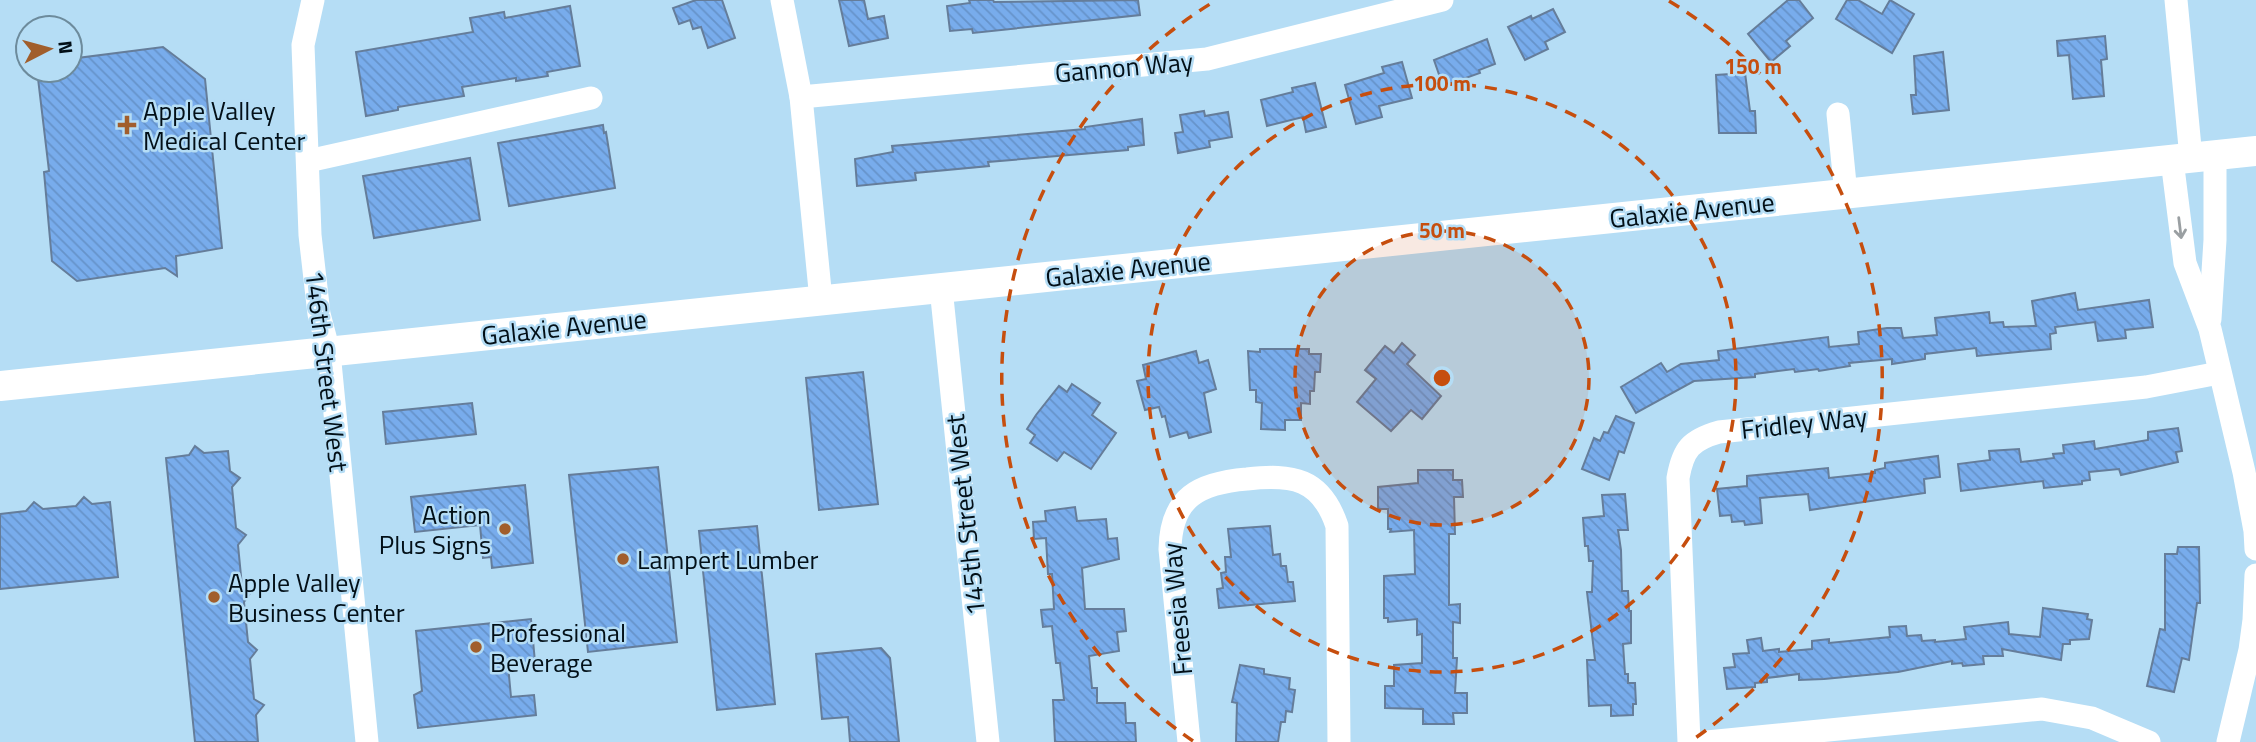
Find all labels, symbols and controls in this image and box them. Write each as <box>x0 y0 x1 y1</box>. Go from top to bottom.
north arrow <box>14 14 84 84</box>
text: N <box>51 39 82 55</box>
street label: Gannon Way <box>1053 42 1195 92</box>
text: 150 m <box>1724 50 1782 82</box>
text: 100 m <box>1413 67 1471 99</box>
place label: Apple Valley Medical Center <box>143 91 306 160</box>
marker: Apple Valley Medical Center <box>117 115 137 135</box>
street label: Galaxie Avenue <box>1608 182 1776 238</box>
text: 50 m <box>1419 214 1465 246</box>
one-way arrow <box>2174 216 2187 239</box>
street label: Galaxie Avenue <box>1044 241 1212 297</box>
street label: 146th Street West <box>295 268 359 474</box>
street label: Galaxie Avenue <box>480 299 648 355</box>
centre of rings <box>1430 366 1454 390</box>
street label: Fridley Way <box>1739 397 1869 449</box>
street label: 145th Street West <box>935 412 995 618</box>
place label: Action Plus Signs <box>379 495 491 564</box>
marker: Action Plus Signs <box>497 521 513 537</box>
place label: Lampert Lumber <box>637 540 819 579</box>
street label: Freesia Way <box>1152 541 1202 677</box>
marker: Lampert Lumber <box>615 551 631 567</box>
place label: Apple Valley Business Center <box>228 563 405 632</box>
marker: Apple Valley Business Center <box>206 589 222 605</box>
place label: Professional Beverage <box>490 613 626 682</box>
marker: Professional Beverage <box>468 639 484 655</box>

